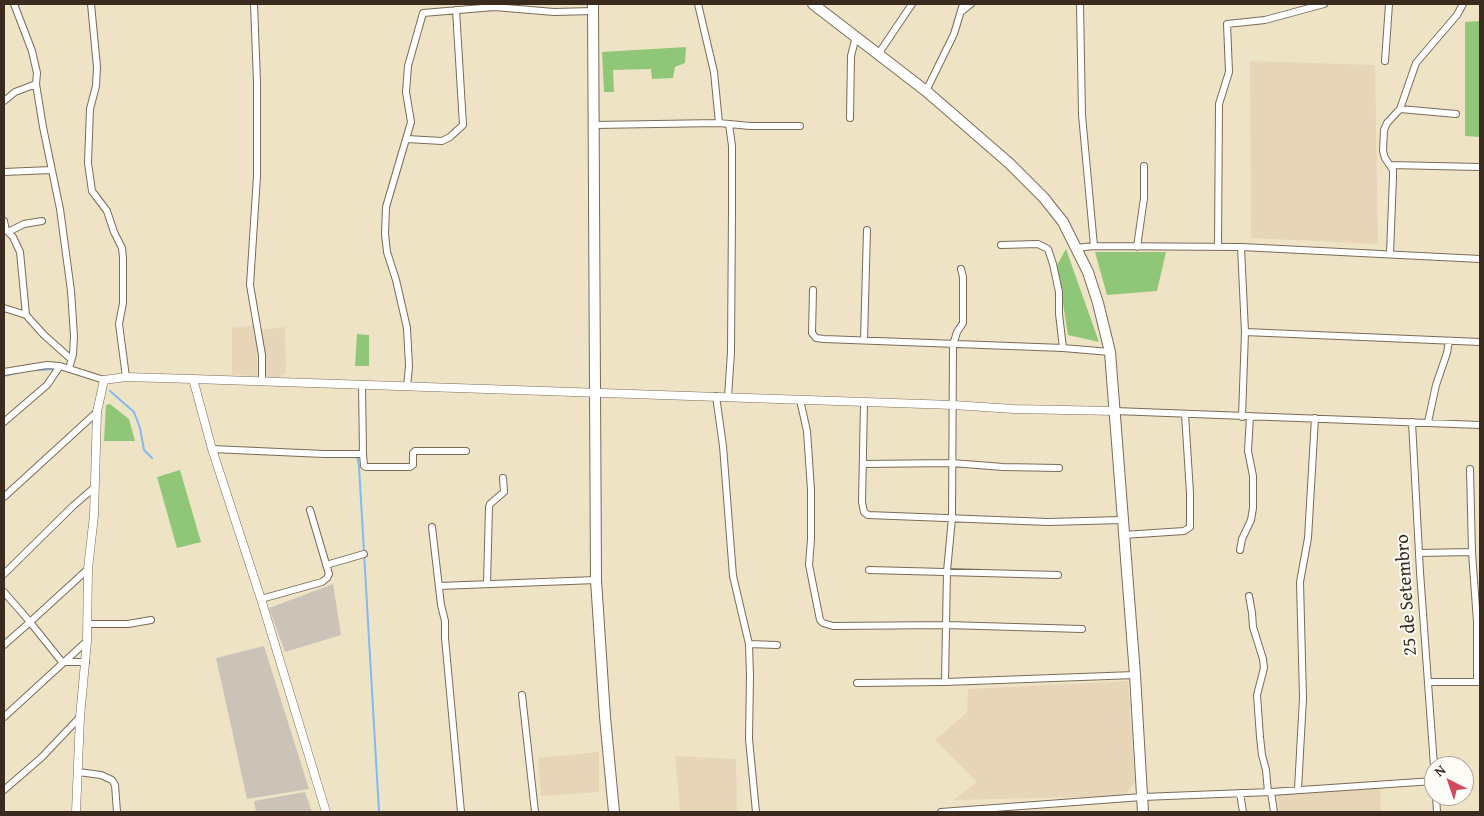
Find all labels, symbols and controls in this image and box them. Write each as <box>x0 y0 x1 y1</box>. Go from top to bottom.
street label: 25 de Setembro <box>1391 533 1423 657</box>
north arrow <box>1424 756 1474 806</box>
text: N <box>1430 760 1450 781</box>

